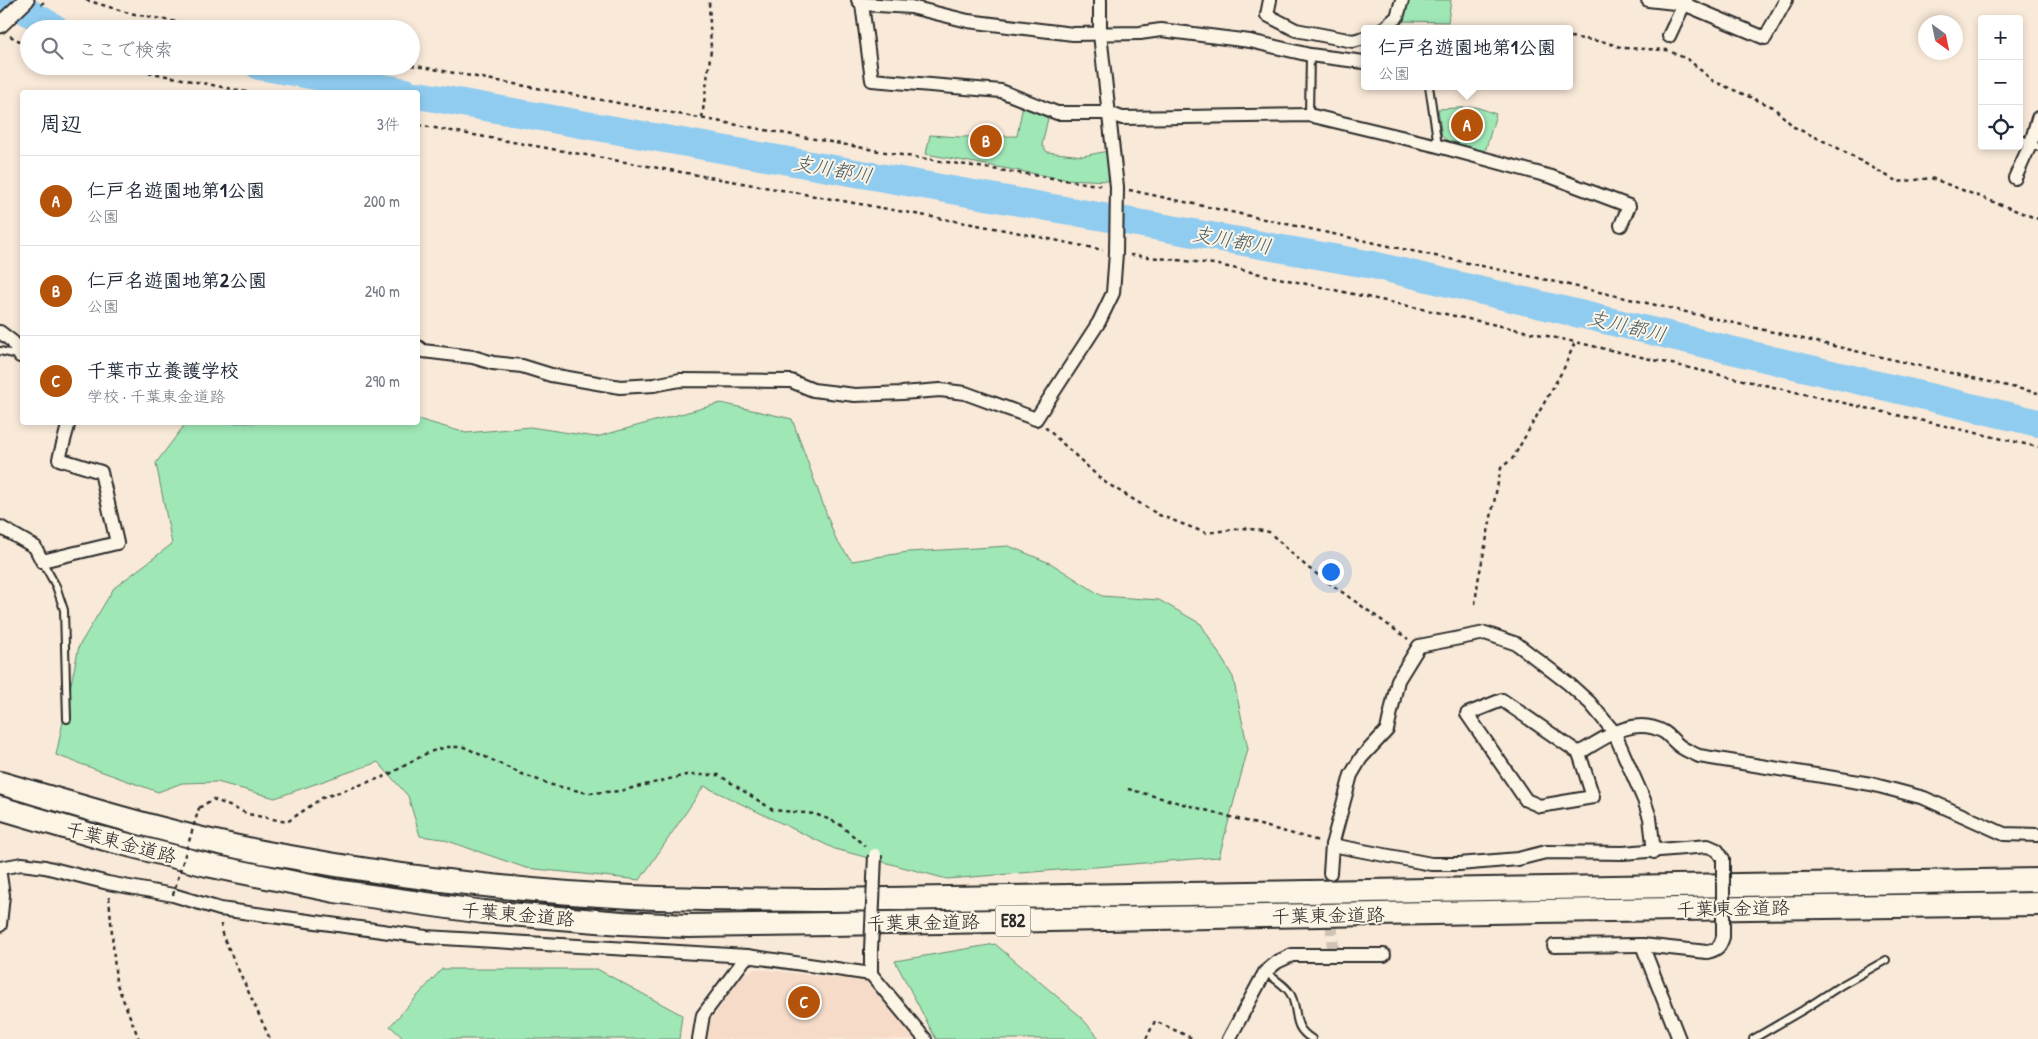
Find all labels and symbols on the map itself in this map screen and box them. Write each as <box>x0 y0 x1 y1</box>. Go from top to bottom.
north arrow <box>1918 15 1963 60</box>
pin: A <box>1451 106 1483 144</box>
pin: B <box>970 122 1002 160</box>
water label: 支川都川 <box>791 148 875 189</box>
water label: 支川都川 <box>1190 219 1274 260</box>
water label: 支川都川 <box>1585 303 1669 348</box>
your location <box>1318 559 1344 585</box>
street label: 千葉東金道路 <box>63 815 179 869</box>
street label: 千葉東金道路 <box>1676 894 1790 922</box>
street label: 千葉東金道路 <box>460 896 576 932</box>
street label: 千葉東金道路 <box>1271 901 1385 929</box>
road number: E82 <box>996 906 1030 936</box>
street label: 千葉東金道路 <box>866 908 980 936</box>
pin: C <box>788 983 820 1021</box>

